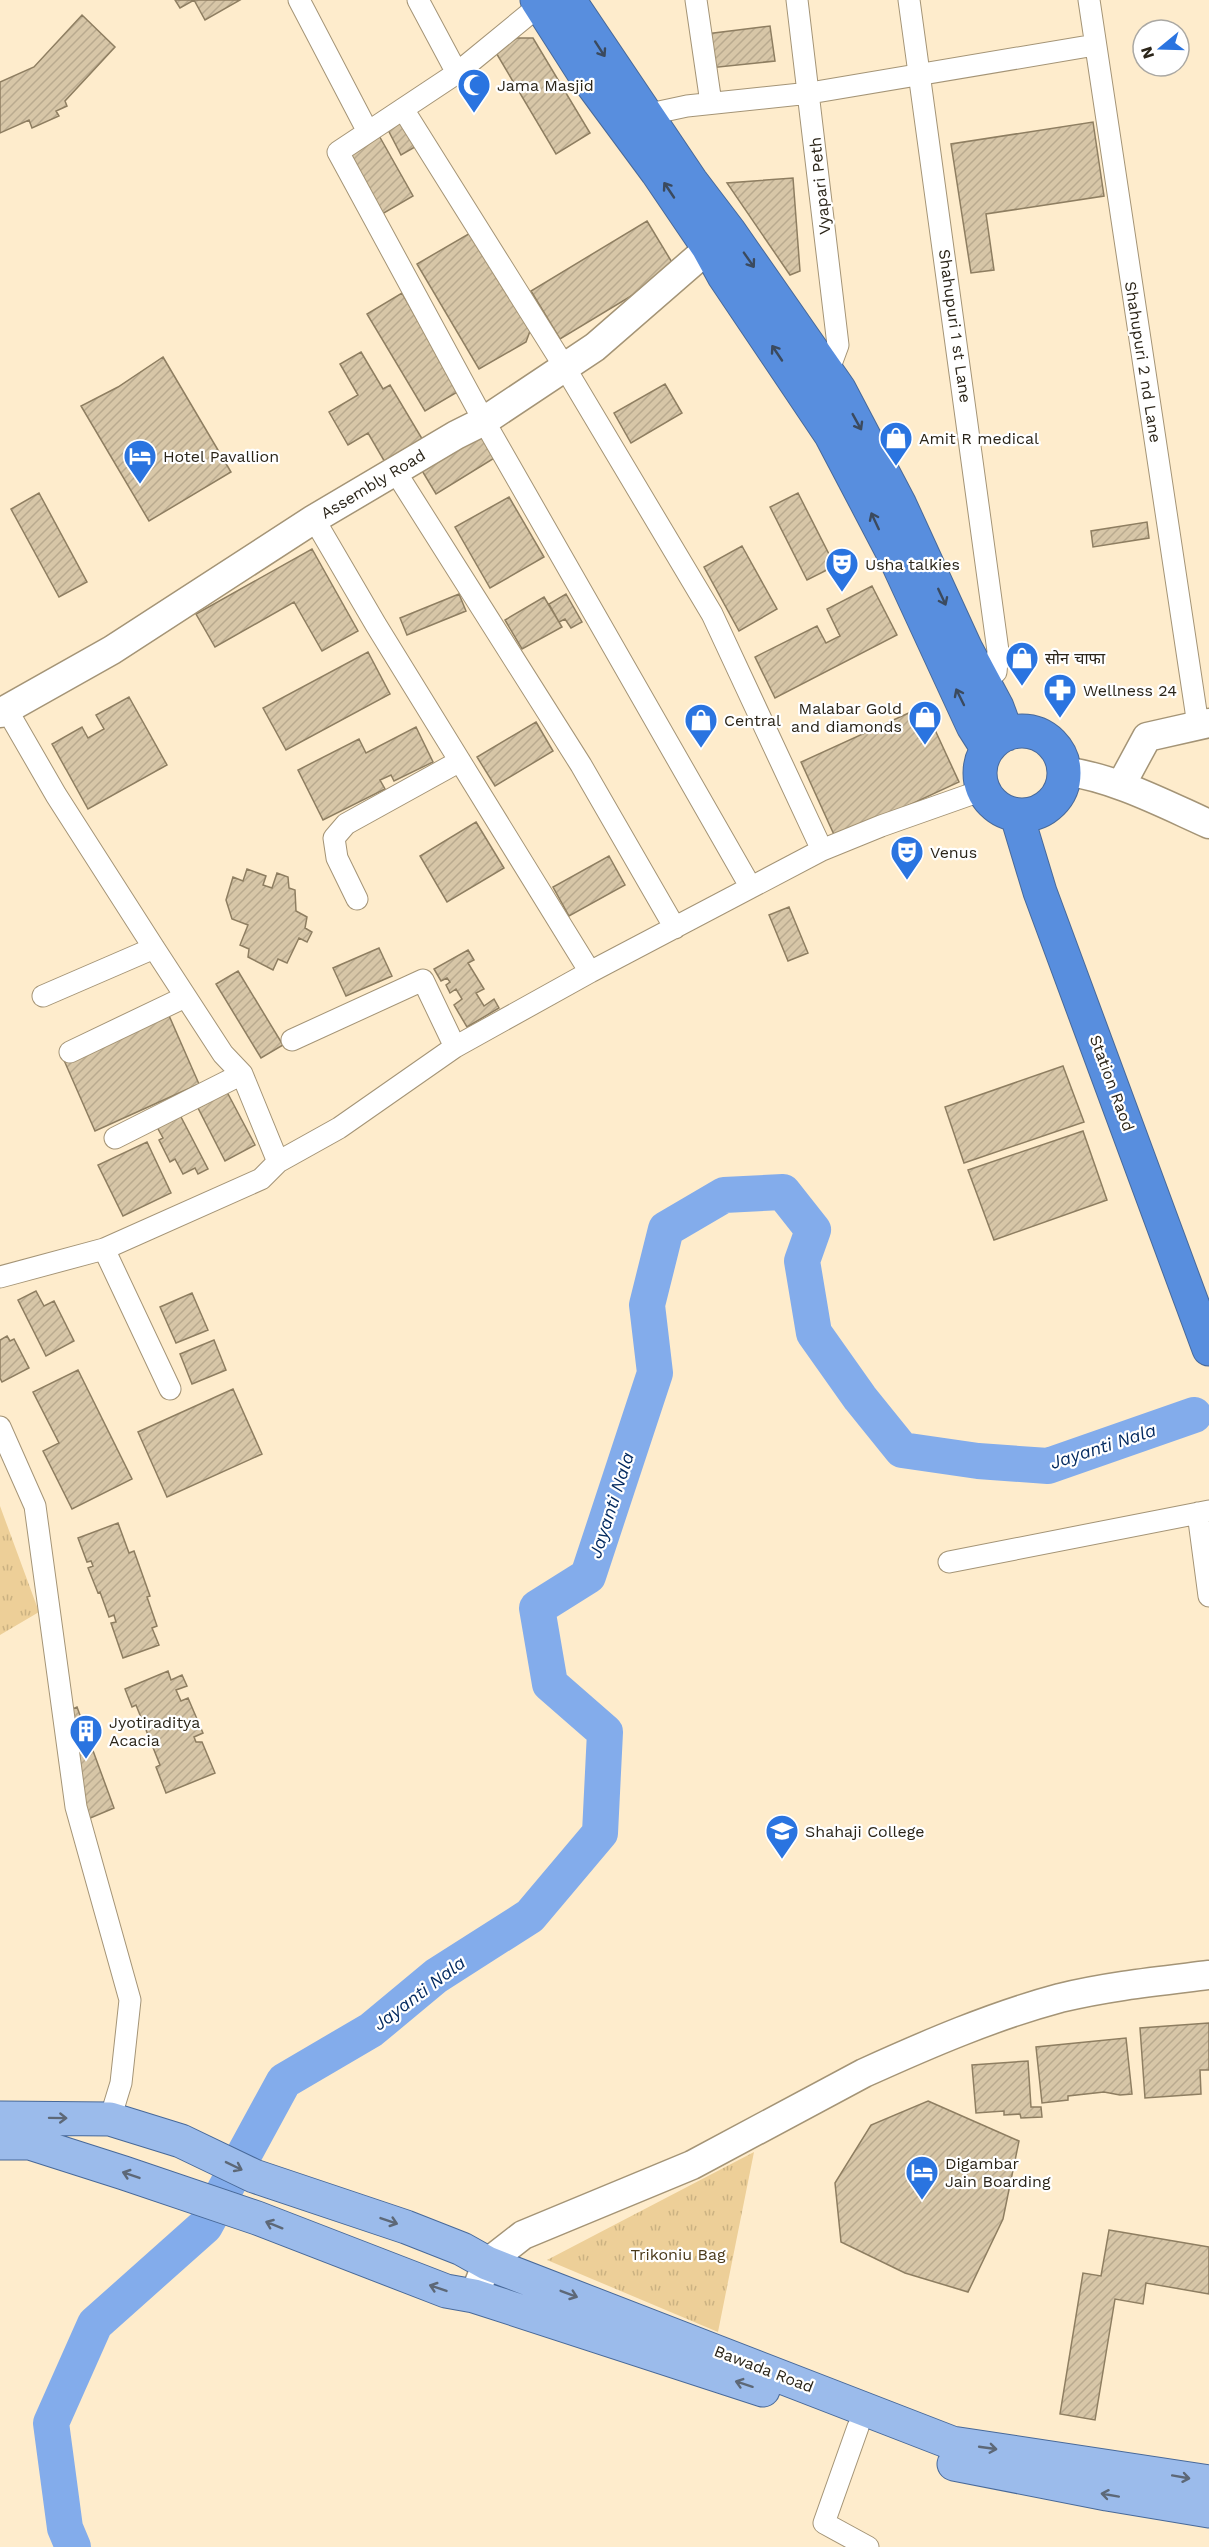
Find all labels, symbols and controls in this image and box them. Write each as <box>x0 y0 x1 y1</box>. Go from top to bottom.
north arrow <box>1131 18 1191 78</box>
one-way arrow <box>594 41 606 57</box>
text: N <box>1136 44 1158 61</box>
mosque icon: Jama Masjid <box>456 67 492 114</box>
place label: Jama Masjid <box>497 76 594 95</box>
street label: Vyapari Peth <box>805 136 835 236</box>
one-way arrow <box>663 183 675 199</box>
street label: Shahupuri 1 st Lane <box>935 248 975 404</box>
one-way arrow <box>743 251 755 267</box>
street label: Shahupuri 2 nd Lane <box>1121 280 1165 444</box>
one-way arrow <box>771 345 783 362</box>
one-way arrow <box>852 412 863 430</box>
shop icon: Amit R medical <box>878 420 914 467</box>
place label: Amit R medical <box>919 429 1039 448</box>
hotel icon: Hotel Pavallion <box>122 438 158 485</box>
street label: Assembly Road <box>317 445 429 523</box>
place label: Hotel Pavallion <box>163 447 279 466</box>
one-way arrow <box>869 512 881 530</box>
theatre icon: Usha talkies <box>824 546 860 593</box>
place label: Usha talkies <box>865 555 960 574</box>
one-way arrow <box>937 588 948 606</box>
shop icon: सोन चाफा <box>1004 640 1040 687</box>
place label: सोन चाफा <box>1045 649 1106 668</box>
pharmacy icon: Wellness 24 <box>1042 672 1078 719</box>
place label: Wellness 24 <box>1083 681 1177 700</box>
one-way arrow <box>953 688 965 706</box>
place label: Malabar Gold and diamonds <box>791 699 902 736</box>
shop icon: Malabar Gold and diamonds <box>907 699 943 746</box>
shop icon: Central <box>683 702 719 749</box>
place label: Central <box>724 711 781 730</box>
theatre icon: Venus <box>889 834 925 881</box>
place label: Venus <box>930 843 977 862</box>
street label: Station Raod <box>1086 1032 1138 1134</box>
water label: Jayanti Nala <box>1047 1419 1159 1473</box>
water label: Jayanti Nala <box>584 1449 638 1561</box>
building icon: Jyotiraditya Acacia <box>68 1713 104 1760</box>
place label: Jyotiraditya Acacia <box>109 1713 200 1750</box>
school or university icon: Shahaji College <box>764 1813 800 1860</box>
place label: Shahaji College <box>805 1822 925 1841</box>
water label: Jayanti Nala <box>369 1951 469 2035</box>
one-way arrow <box>48 2112 68 2123</box>
hotel icon: Digambar Jain Boarding <box>904 2154 940 2201</box>
place label: Digambar Jain Boarding <box>945 2154 1051 2191</box>
one-way arrow <box>225 2161 243 2173</box>
one-way arrow <box>122 2169 141 2180</box>
one-way arrow <box>379 2216 398 2227</box>
one-way arrow <box>266 2219 284 2230</box>
park label: Trikoniu Bag <box>630 2245 726 2264</box>
one-way arrow <box>429 2282 447 2293</box>
one-way arrow <box>560 2289 578 2300</box>
street label: Bawada Road <box>712 2341 816 2397</box>
one-way arrow <box>735 2378 754 2389</box>
one-way arrow <box>978 2442 998 2453</box>
one-way arrow <box>1171 2472 1190 2483</box>
one-way arrow <box>1100 2489 1120 2500</box>

